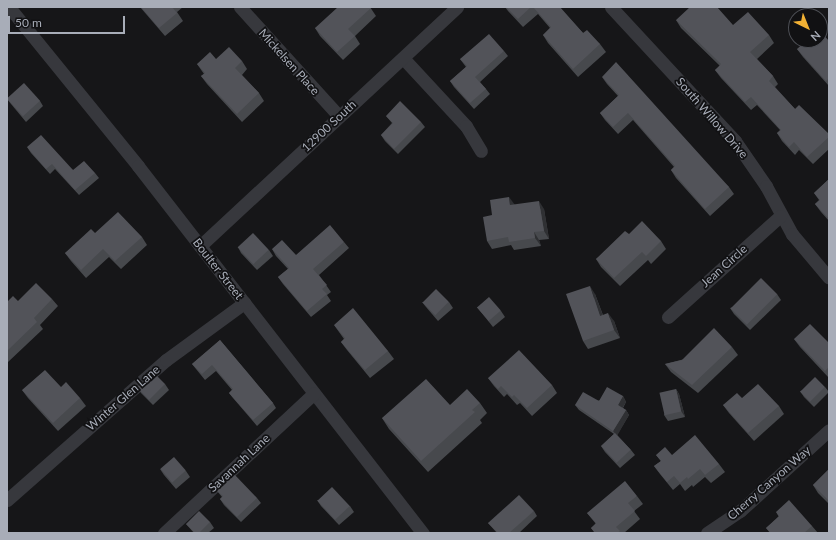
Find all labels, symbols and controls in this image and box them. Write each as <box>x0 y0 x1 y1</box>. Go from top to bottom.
scale bar <box>10 8 127 34</box>
north arrow <box>788 8 828 48</box>
text: 50 m <box>15 15 42 30</box>
street label: Mickelsen Place <box>256 26 322 98</box>
text: N <box>808 29 823 44</box>
street label: South Willow Drive <box>673 74 751 162</box>
street label: 12900 South <box>299 97 359 155</box>
street label: Boulter Street <box>190 236 246 302</box>
street label: Jean Circle <box>698 242 750 290</box>
street label: Winter Glen Lane <box>83 362 163 434</box>
street label: Savannah Lane <box>205 431 273 495</box>
street label: Cherry Canyon Way <box>724 443 814 523</box>

